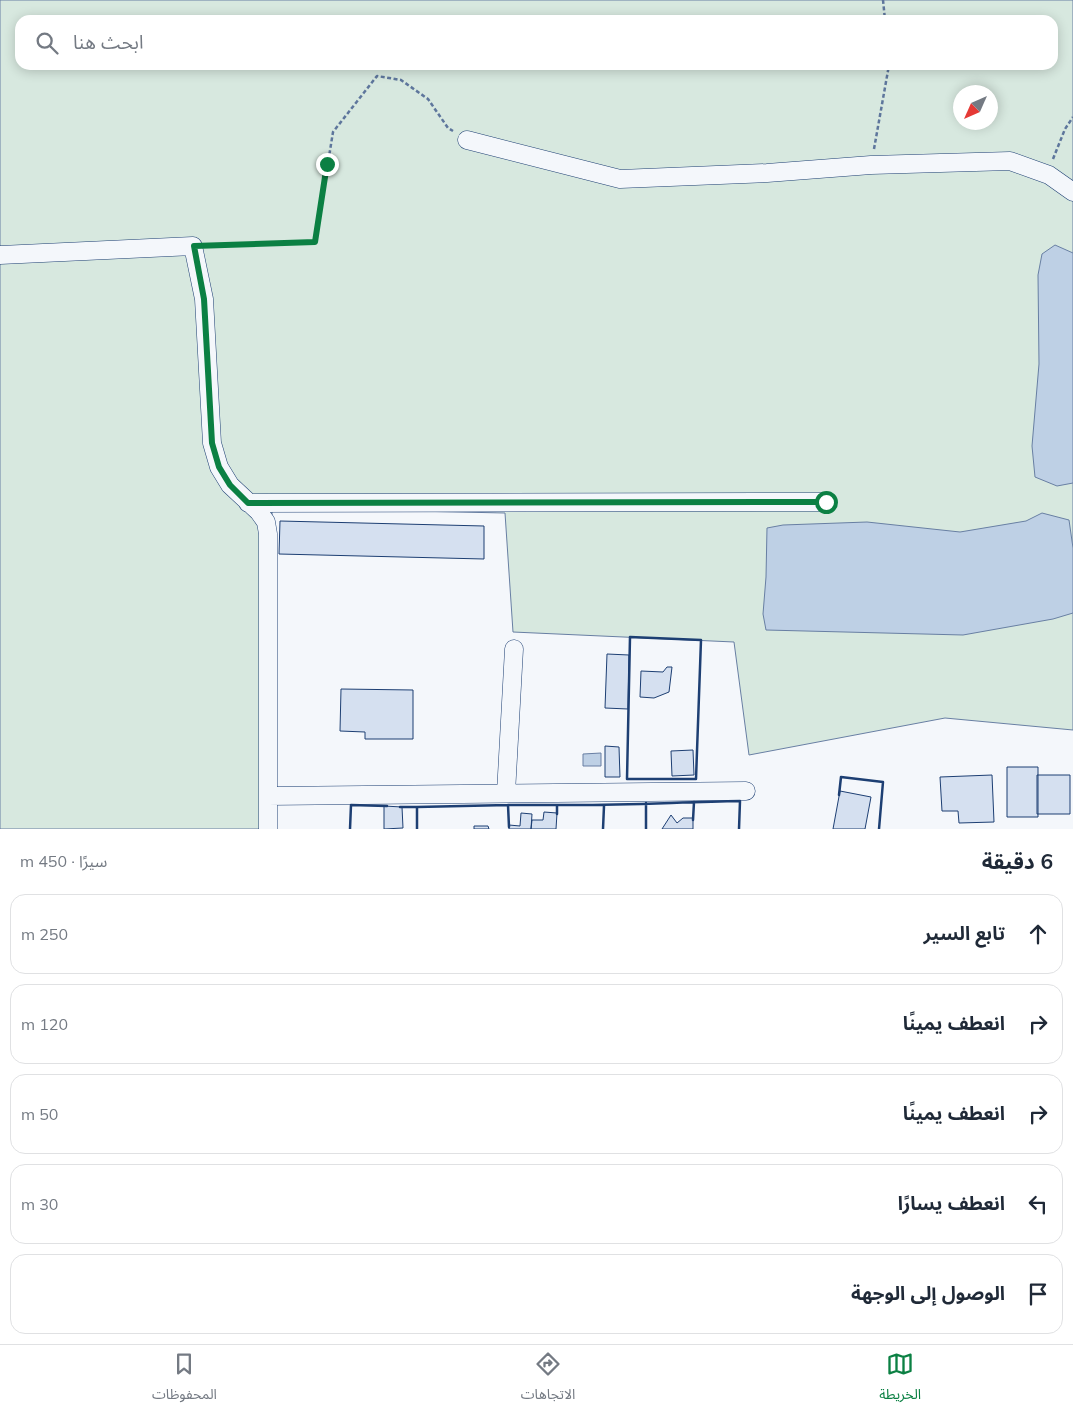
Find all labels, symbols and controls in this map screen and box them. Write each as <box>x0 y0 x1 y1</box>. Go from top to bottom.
search box <box>15 15 1058 70</box>
icon: search <box>33 29 61 57</box>
text: ابحث هنا <box>73 30 143 54</box>
north arrow <box>953 85 998 130</box>
route end <box>316 153 339 176</box>
route start <box>815 491 838 514</box>
text: 6 دقيقة <box>982 848 1053 874</box>
text: سيرًا · 450 m <box>20 851 107 871</box>
icon: ahead <box>1024 920 1052 948</box>
text: تابع السير <box>924 921 1005 945</box>
text: 250 m <box>21 924 68 944</box>
icon: right <box>1024 1010 1052 1038</box>
text: انعطف يمينًا <box>903 1011 1005 1035</box>
text: 120 m <box>21 1014 68 1034</box>
icon: right <box>1024 1100 1052 1128</box>
text: انعطف يمينًا <box>903 1101 1005 1125</box>
text: 50 m <box>21 1104 58 1124</box>
icon: left <box>1024 1190 1052 1218</box>
text: انعطف يسارًا <box>898 1191 1005 1215</box>
text: 30 m <box>21 1194 58 1214</box>
icon: arrive <box>1024 1280 1052 1308</box>
text: الوصول إلى الوجهة <box>851 1281 1005 1305</box>
tab: المحفوظات <box>152 1350 217 1409</box>
tab: الاتجاهات <box>521 1350 575 1409</box>
tab: الخريطة <box>879 1350 921 1409</box>

